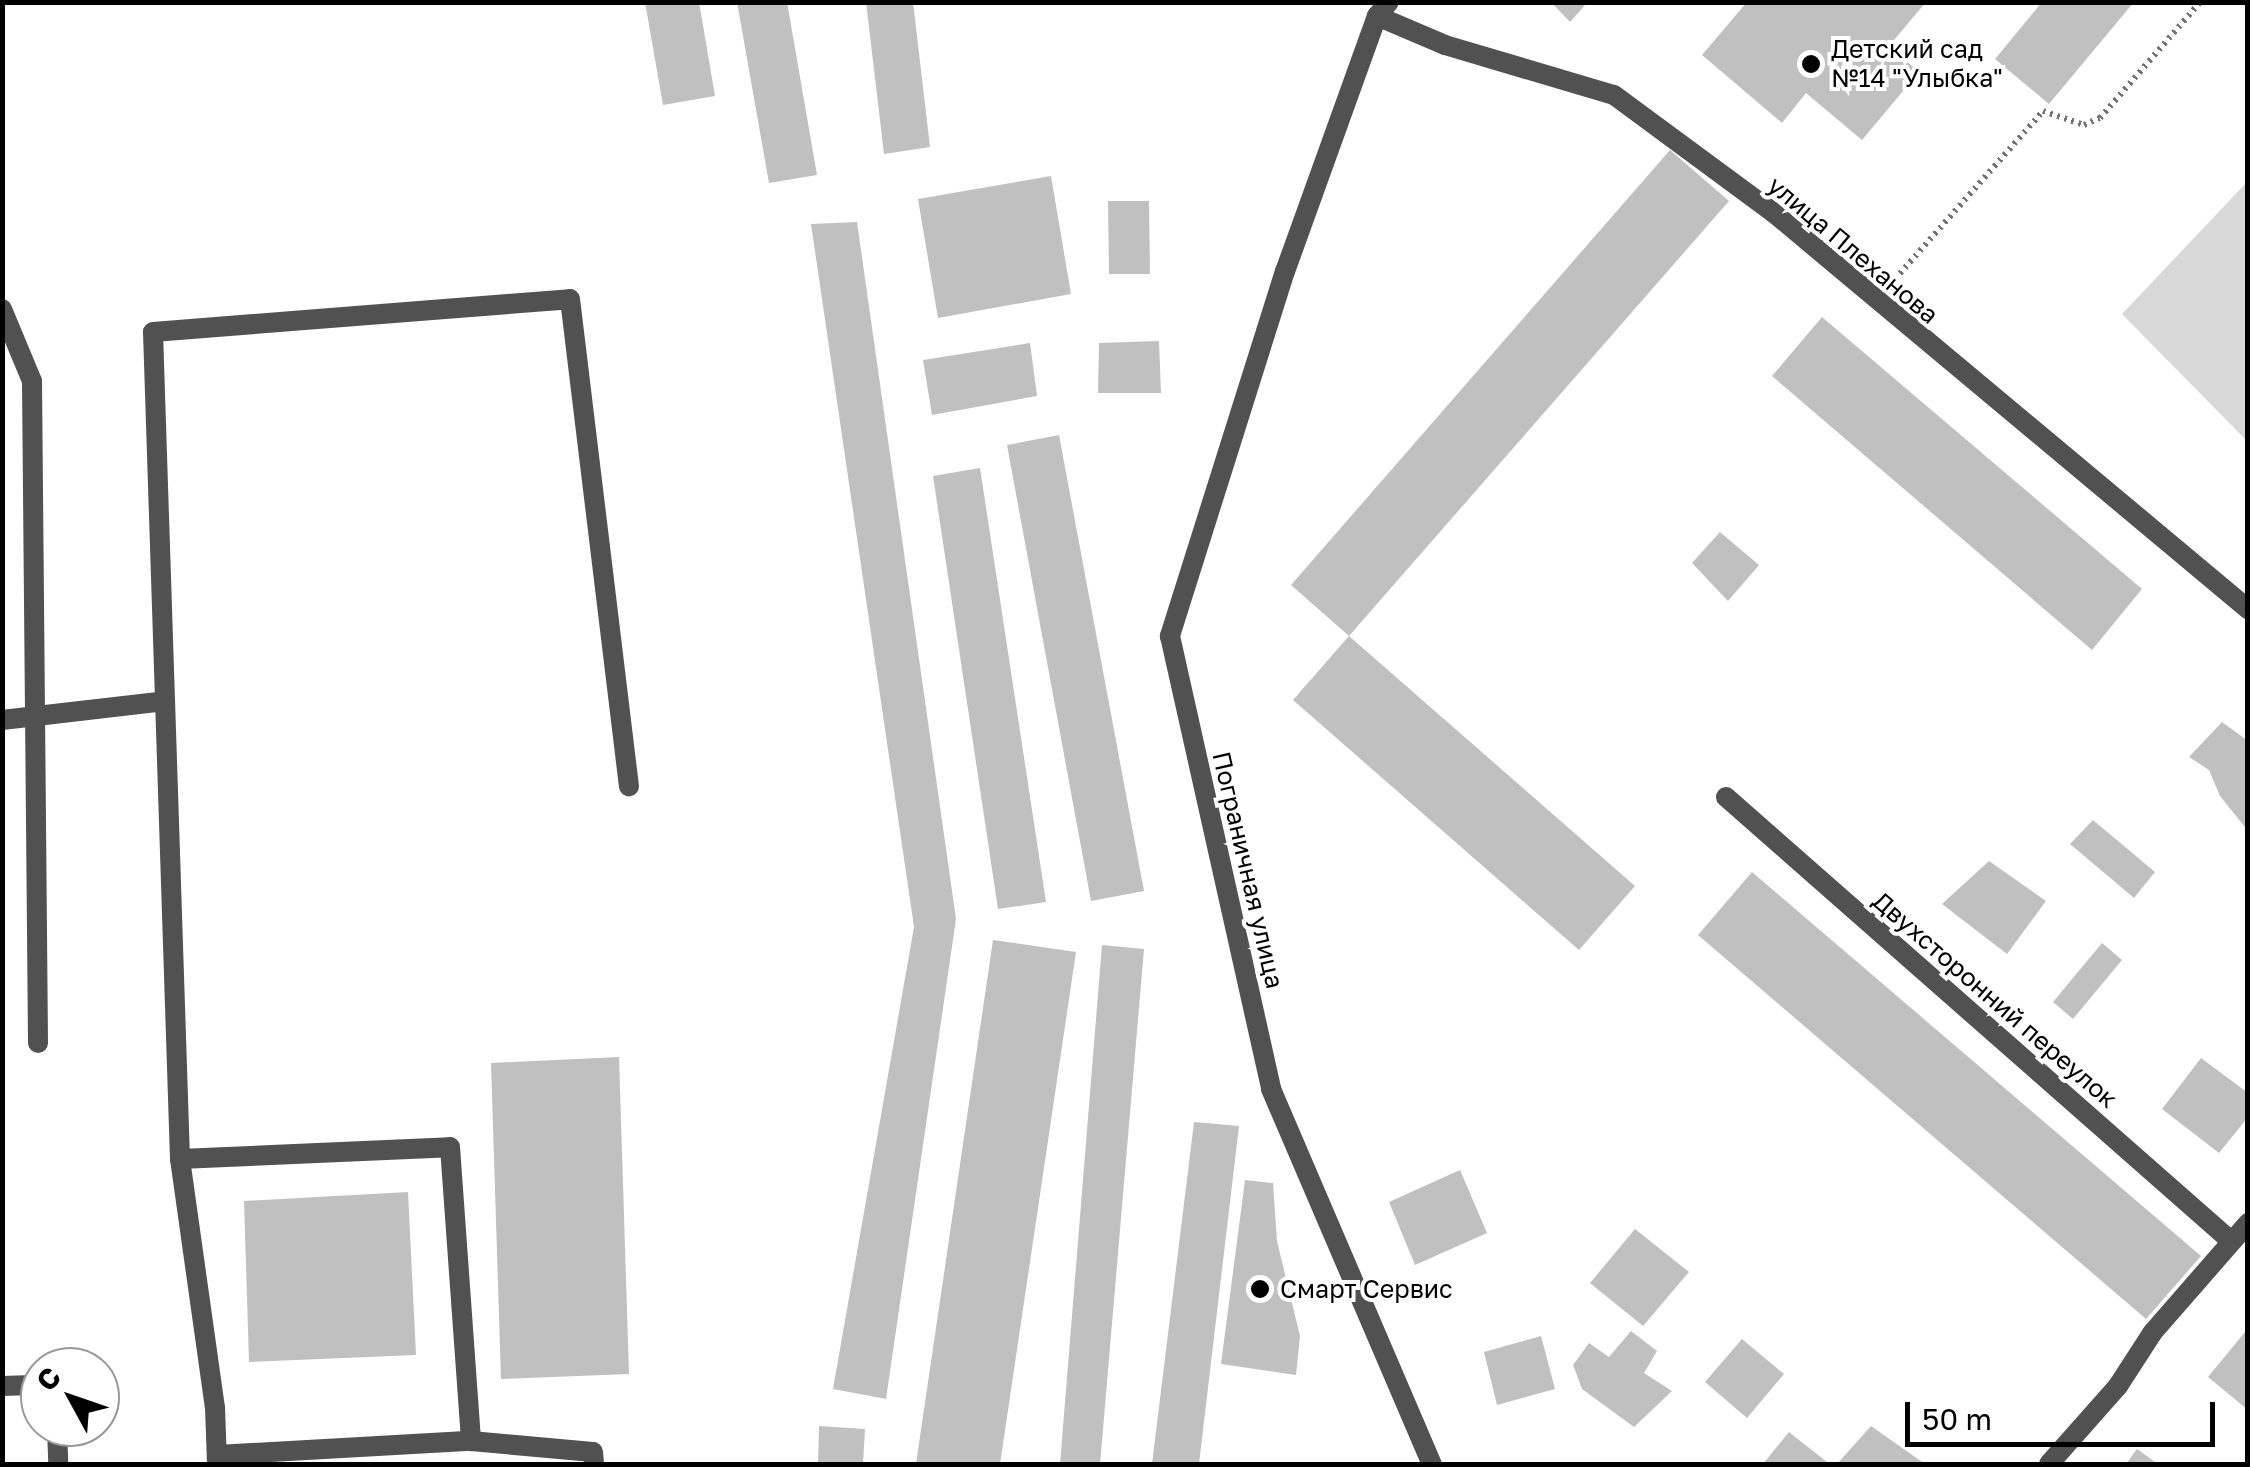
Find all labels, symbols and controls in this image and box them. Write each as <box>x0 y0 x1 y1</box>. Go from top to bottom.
place label: Детский сад №14 "Улыбка" <box>1831 35 2003 94</box>
marker: Детский сад №14 "Улыбка" <box>1800 53 1822 75</box>
street label: улица Плеханова <box>1762 170 1944 330</box>
street label: Пограничная улица <box>1206 749 1290 991</box>
street label: Двухсторонний переулок <box>1867 886 2123 1114</box>
place label: Смарт Сервис <box>1280 1274 1453 1304</box>
marker: Смарт Сервис <box>1249 1278 1271 1300</box>
north arrow <box>20 1347 120 1447</box>
text: С <box>29 1360 67 1397</box>
scale bar <box>1910 1382 2220 1444</box>
text: 50 m <box>1922 1401 1992 1437</box>

